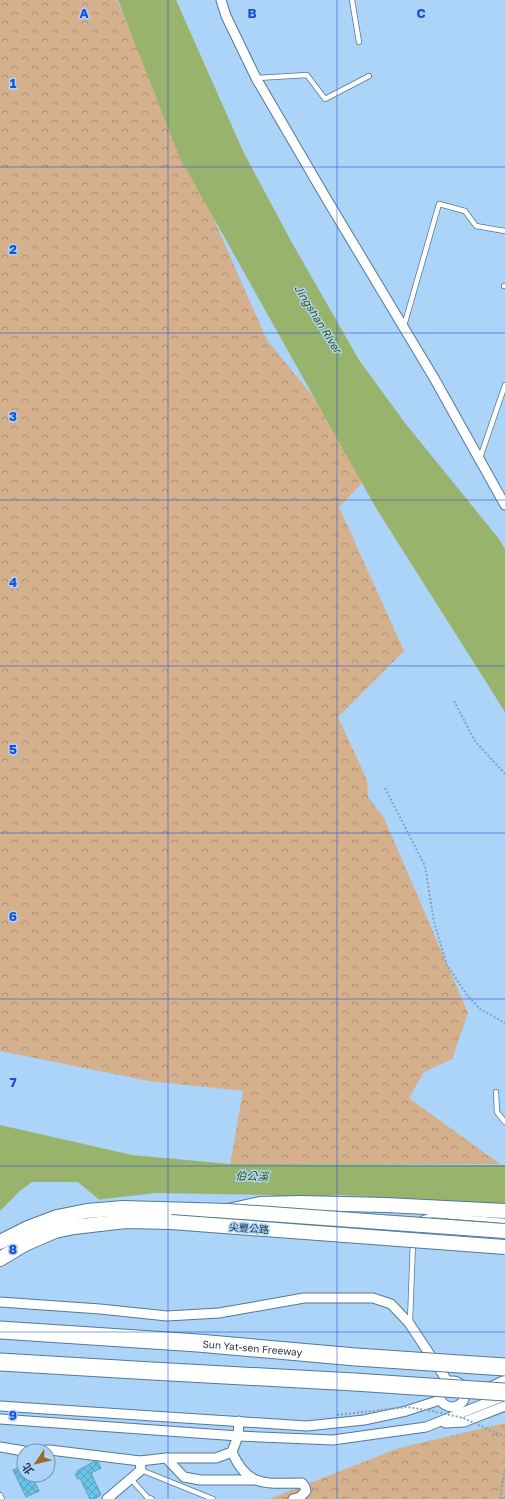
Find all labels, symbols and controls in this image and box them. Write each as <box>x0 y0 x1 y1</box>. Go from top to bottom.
text: A <box>79 5 89 21</box>
text: B <box>247 5 257 21</box>
text: C <box>416 5 426 21</box>
text: 1 <box>10 75 17 91</box>
text: 2 <box>9 241 17 257</box>
water label: Jingshan River <box>291 282 345 357</box>
text: 3 <box>9 408 17 424</box>
text: 4 <box>9 574 17 590</box>
text: 5 <box>9 741 17 757</box>
text: 6 <box>9 908 17 924</box>
text: 7 <box>9 1074 17 1090</box>
water label: 伯公溪 <box>235 1168 271 1183</box>
street label: 尖豐公路 <box>229 1221 269 1235</box>
text: 8 <box>9 1241 17 1257</box>
street label: Sun Yat-sen Freeway <box>202 1337 303 1358</box>
text: 9 <box>9 1407 17 1423</box>
north arrow <box>16 1443 56 1483</box>
text: 北 <box>19 1461 36 1477</box>

